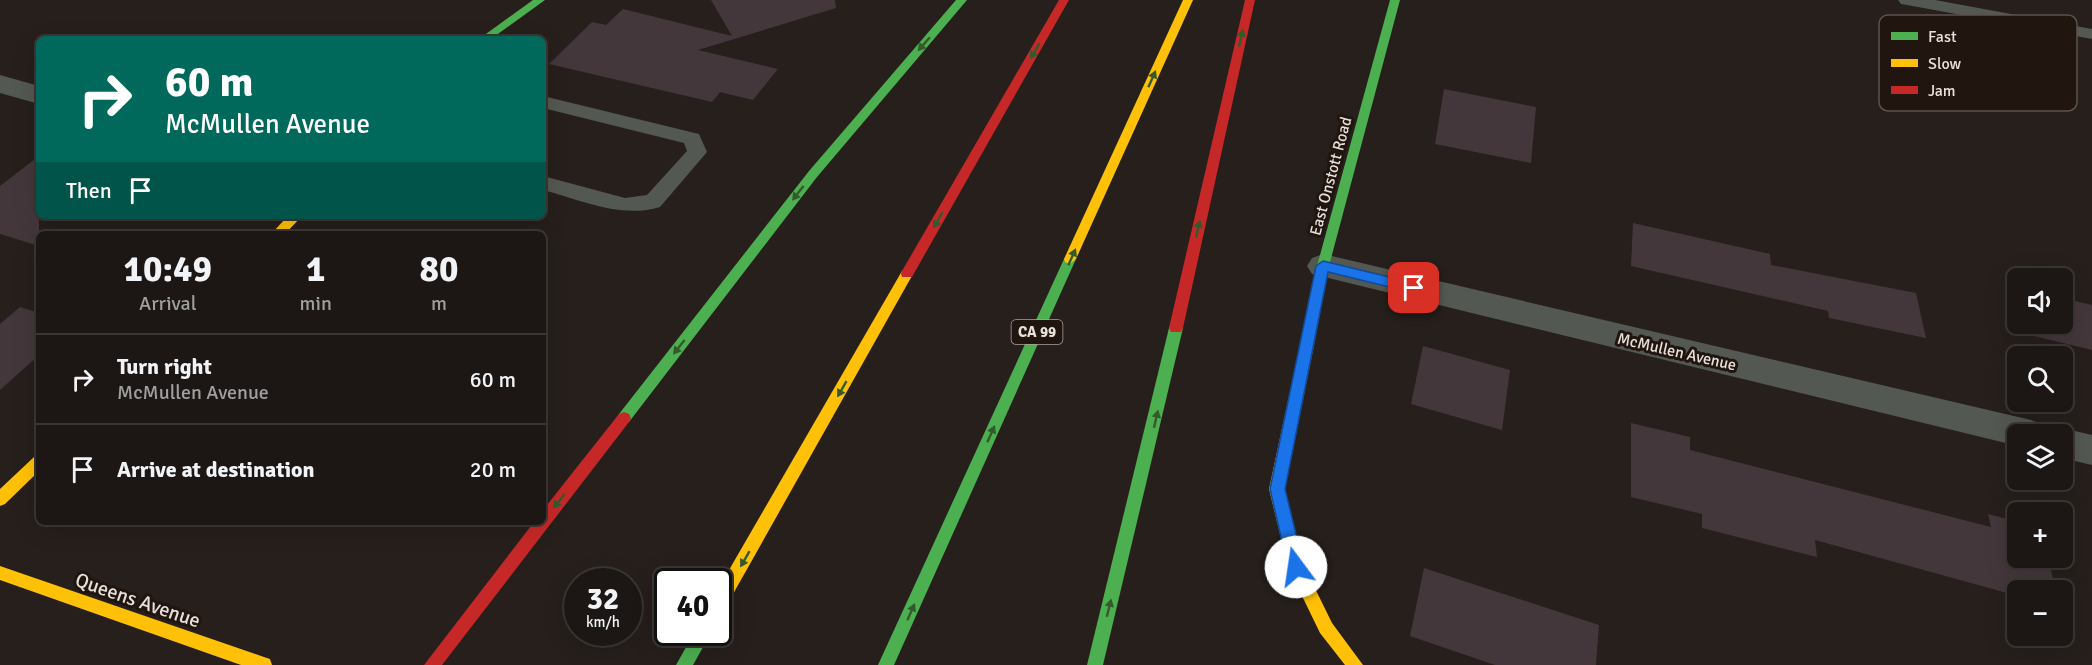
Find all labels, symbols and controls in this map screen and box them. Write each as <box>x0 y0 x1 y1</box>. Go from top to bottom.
legend <box>1879 15 2077 111</box>
text: Fast <box>1928 27 1957 47</box>
one-way arrow <box>1237 29 1246 48</box>
one-way arrow <box>918 36 931 51</box>
one-way arrow <box>1030 43 1040 60</box>
text: Slow <box>1928 54 1962 74</box>
text: 60 m <box>165 57 254 108</box>
icon: right <box>66 60 144 138</box>
one-way arrow <box>1148 70 1158 88</box>
text: Jam <box>1928 81 1956 101</box>
text: McMullen Avenue <box>165 108 370 141</box>
street label: East Onstott Road <box>1306 115 1356 238</box>
icon: arrive <box>124 174 157 207</box>
text: Then <box>66 177 112 204</box>
one-way arrow <box>792 185 805 201</box>
one-way arrow <box>933 212 944 228</box>
one-way arrow <box>1194 219 1204 238</box>
text: 10:49 <box>124 247 212 292</box>
text: 1 <box>306 247 325 292</box>
text: 80 <box>419 247 458 292</box>
one-way arrow <box>1067 248 1076 265</box>
pin <box>1388 262 1439 313</box>
map controls <box>2007 268 2073 646</box>
button: sound <box>2007 268 2073 334</box>
icon: arrive <box>1397 271 1430 304</box>
text: Arrival <box>139 291 197 316</box>
text: min <box>300 291 332 316</box>
text: m <box>431 291 447 316</box>
road number: CA 99 <box>1012 320 1062 344</box>
street label: McMullen Avenue <box>1615 329 1738 375</box>
one-way arrow <box>673 340 685 355</box>
button: search <box>2007 346 2073 412</box>
text: Turn right <box>117 353 212 380</box>
icon: right <box>66 363 99 396</box>
text: 60 m <box>470 366 516 393</box>
text: McMullen Avenue <box>117 380 269 405</box>
one-way arrow <box>837 381 847 398</box>
one-way arrow <box>1151 410 1161 428</box>
button: layers <box>2007 424 2073 490</box>
one-way arrow <box>987 426 996 443</box>
icon: arrive <box>66 453 99 486</box>
text: Arrive at destination <box>117 456 314 483</box>
text: 20 m <box>470 456 516 483</box>
one-way arrow <box>554 494 566 509</box>
button: + <box>2007 502 2073 568</box>
position arrow <box>1264 535 1328 599</box>
one-way arrow <box>740 551 750 568</box>
street label: Queens Avenue <box>72 567 204 634</box>
speed limit sign: 40 <box>654 568 732 646</box>
button: − <box>2007 580 2073 646</box>
text: 32 <box>587 581 619 618</box>
one-way arrow <box>1105 599 1115 617</box>
one-way arrow <box>906 603 915 620</box>
text: km/h <box>586 613 620 631</box>

